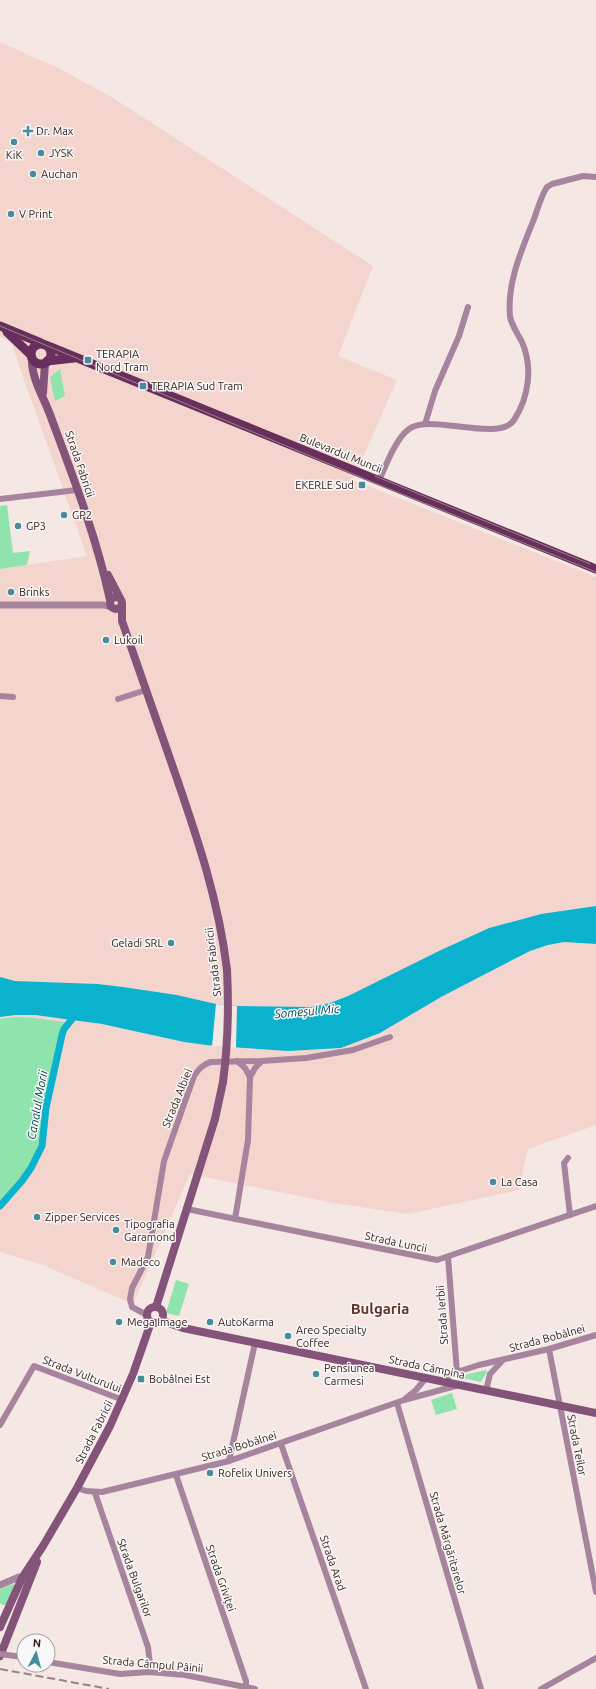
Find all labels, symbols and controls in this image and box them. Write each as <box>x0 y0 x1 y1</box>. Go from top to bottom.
place label: Dr. Max <box>36 125 74 137</box>
marker: Dr. Max <box>23 126 33 136</box>
marker: KiK <box>9 137 19 147</box>
place label: JYSK <box>49 147 74 159</box>
marker: JYSK <box>36 148 46 158</box>
place label: KiK <box>6 149 22 161</box>
place label: Auchan <box>41 168 78 180</box>
marker: Auchan <box>28 169 38 179</box>
place label: V Print <box>19 208 53 220</box>
marker: V Print <box>6 209 16 219</box>
place label: TERAPIA Nord Tram <box>96 348 148 373</box>
marker: TERAPIA Nord Tram <box>83 355 93 365</box>
place label: TERAPIA Sud Tram <box>151 380 243 392</box>
marker: TERAPIA Sud Tram <box>138 381 148 391</box>
street label: Strada Fabricii <box>63 429 97 499</box>
street label: Bulevardul Muncii <box>298 431 384 475</box>
place label: EKERLE Sud <box>295 479 354 491</box>
marker: EKERLE Sud <box>357 480 367 490</box>
place label: GP2 <box>72 509 92 521</box>
marker: GP2 <box>59 510 69 520</box>
place label: GP3 <box>26 520 46 532</box>
marker: GP3 <box>13 521 23 531</box>
place label: Brinks <box>19 586 50 598</box>
marker: Brinks <box>6 587 16 597</box>
place label: Lukoil <box>114 634 143 646</box>
marker: Lukoil <box>101 635 111 645</box>
street label: Strada Fabricii <box>203 927 223 997</box>
place label: Geladi SRL <box>111 937 163 949</box>
marker: Geladi SRL <box>166 938 176 948</box>
water label: Someșul Mic <box>273 1002 340 1020</box>
street label: Strada Albiei <box>160 1067 194 1129</box>
water label: Canalul Morii <box>25 1068 50 1141</box>
place label: La Casa <box>501 1176 538 1188</box>
marker: La Casa <box>488 1177 498 1187</box>
place label: Zipper Services <box>45 1211 120 1223</box>
marker: Zipper Services <box>32 1212 42 1222</box>
place label: Tipografia Garamond <box>124 1218 175 1243</box>
marker: Tipografia Garamond <box>111 1225 121 1235</box>
street label: Strada Luncii <box>364 1230 428 1254</box>
place label: Madeco <box>121 1256 160 1268</box>
marker: Madeco <box>108 1257 118 1267</box>
street label: Strada Ierbii <box>434 1285 450 1345</box>
district label: Bulgaria <box>351 1300 409 1317</box>
place label: Mega Image <box>127 1316 188 1328</box>
place label: AutoKarma <box>218 1316 274 1328</box>
marker: Mega Image <box>114 1317 124 1327</box>
marker: AutoKarma <box>205 1317 215 1327</box>
street label: Strada Bobâlnei <box>508 1322 586 1354</box>
place label: Areo Specialty Coffee <box>296 1324 367 1349</box>
marker: Areo Specialty Coffee <box>283 1331 293 1341</box>
street label: Strada Vulturului <box>41 1353 123 1395</box>
street label: Strada Câmpina <box>388 1353 466 1381</box>
place label: Pensiunea Carmesi <box>324 1362 374 1387</box>
marker: Pensiunea Carmesi <box>311 1369 321 1379</box>
place label: Bobâlnei Est <box>149 1373 211 1385</box>
marker: Bobâlnei Est <box>136 1374 146 1384</box>
street label: Strada Fabricii <box>73 1398 115 1466</box>
street label: Strada Teilor <box>565 1413 589 1478</box>
street label: Strada Bobâlnei <box>200 1429 278 1463</box>
place label: Rofelix Univers <box>218 1467 292 1479</box>
marker: Rofelix Univers <box>205 1468 215 1478</box>
street label: Strada Mărgăritarelor <box>428 1490 469 1597</box>
street label: Strada Arad <box>318 1534 348 1592</box>
street label: Strada Bulgarilor <box>115 1537 155 1620</box>
street label: Strada Griviței <box>204 1543 238 1613</box>
north arrow <box>16 1633 56 1673</box>
text: N <box>32 1637 42 1649</box>
street label: Strada Câmpul Pâinii <box>102 1654 204 1674</box>

